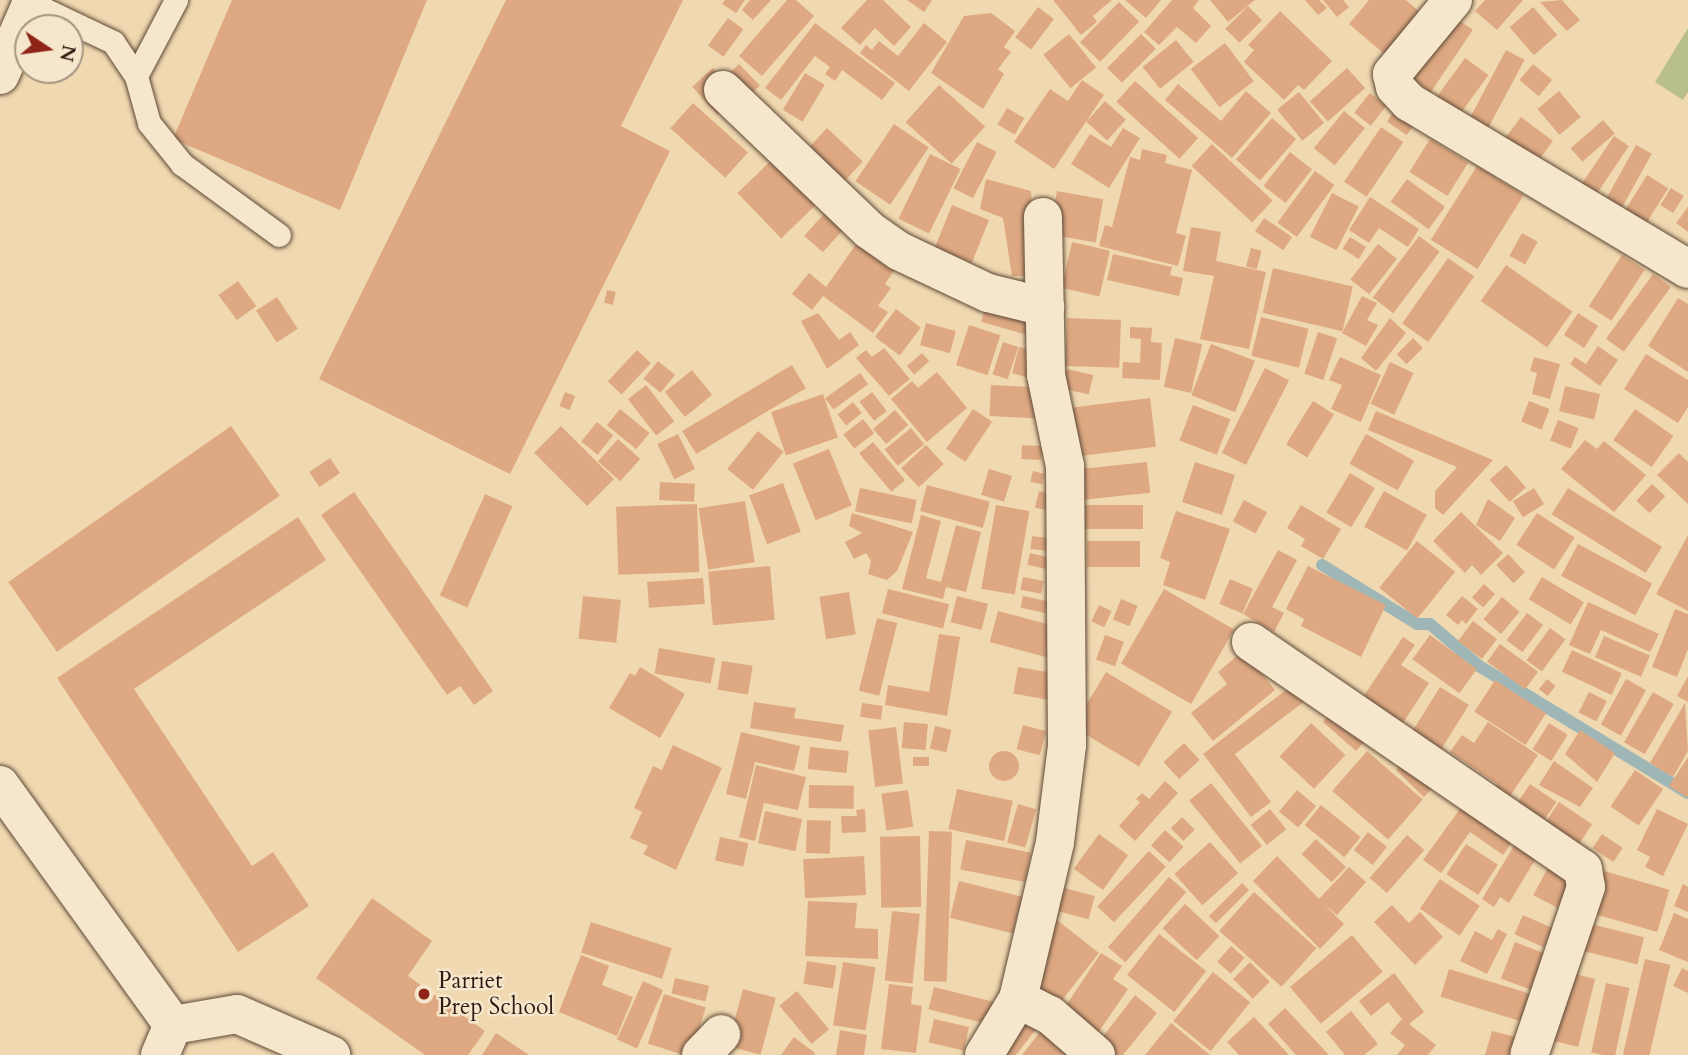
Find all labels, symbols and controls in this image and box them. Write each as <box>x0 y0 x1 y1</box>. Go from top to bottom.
north arrow <box>14 14 84 84</box>
text: N <box>53 42 82 64</box>
place label: Parriet Prep School <box>438 967 554 1021</box>
marker: Parriet Prep School <box>416 986 432 1002</box>

